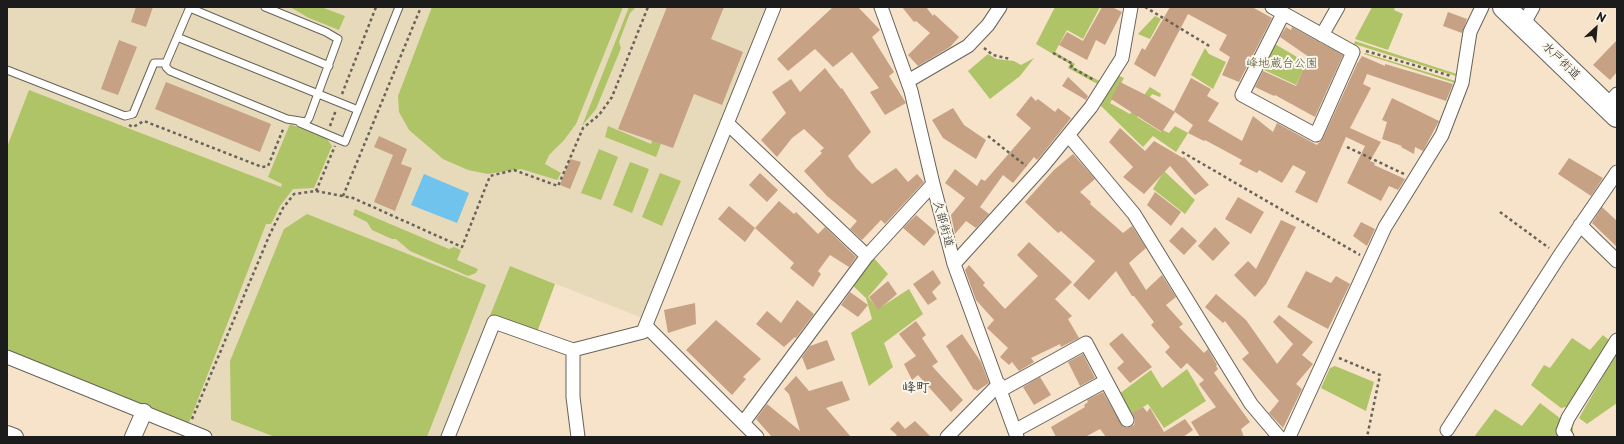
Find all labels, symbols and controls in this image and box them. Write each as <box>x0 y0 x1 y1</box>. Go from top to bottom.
text: N <box>1594 7 1609 26</box>
north arrow <box>1576 8 1616 48</box>
street label: 水戸街道 <box>1539 39 1583 83</box>
park label: 峰地蔵台公園 <box>1246 57 1318 71</box>
street label: 久部街道 <box>930 199 956 249</box>
district label: 峰町 <box>902 380 930 396</box>

